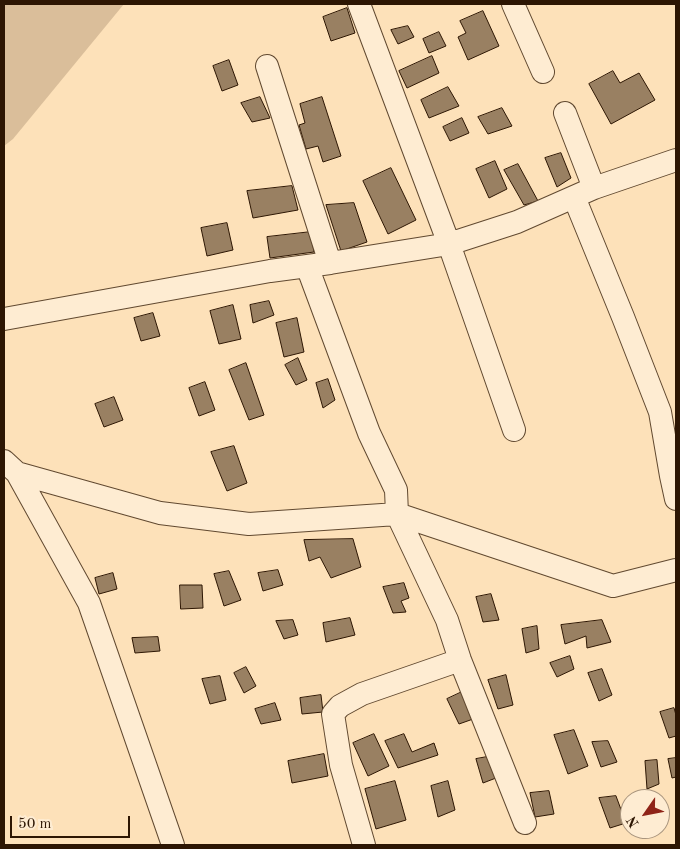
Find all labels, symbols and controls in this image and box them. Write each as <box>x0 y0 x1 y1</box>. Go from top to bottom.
north arrow <box>620 789 670 839</box>
scale bar <box>12 806 132 838</box>
text: N <box>624 813 642 830</box>
text: 50 m <box>18 817 52 832</box>

